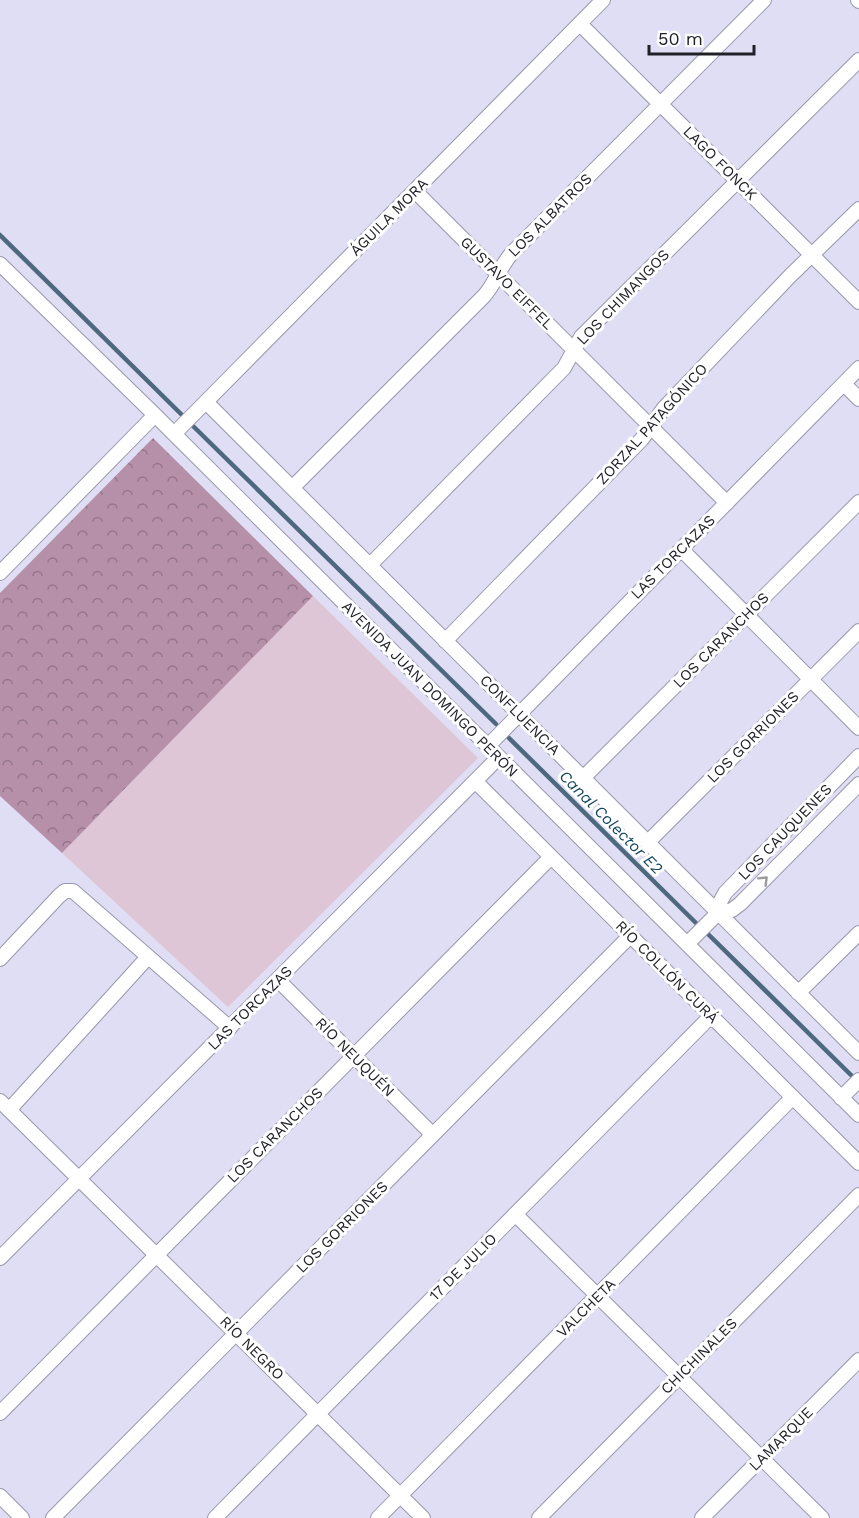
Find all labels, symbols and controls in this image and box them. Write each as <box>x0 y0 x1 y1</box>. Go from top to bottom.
scale bar <box>649 18 754 56</box>
text: 50 m <box>658 28 703 49</box>
street label: LAGO FONCK <box>679 122 761 204</box>
street label: LOS ALBATROS <box>504 169 596 261</box>
street label: ÁGUILA MORA <box>346 174 432 260</box>
street label: GUSTAVO EIFFEL <box>457 233 557 333</box>
street label: LOS CHIMANGOS <box>573 246 673 348</box>
street label: ZORZAL PATAGÓNICO <box>592 359 711 488</box>
street label: LAS TORCAZAS <box>627 511 719 603</box>
street label: LOS CARANCHOS <box>669 588 773 692</box>
street label: AVENIDA JUAN DOMINGO PERÓN <box>338 597 522 781</box>
street label: CONFLUENCIA <box>476 671 564 759</box>
street label: LOS GORRIONES <box>703 687 803 787</box>
water label: Canal Colector E2 <box>555 766 667 878</box>
street label: LOS CAUQUENES <box>735 780 835 884</box>
one-way arrow <box>757 877 768 887</box>
street label: RÍO COLLÓN CURÁ <box>612 916 723 1027</box>
street label: LAS TORCAZAS <box>204 962 296 1054</box>
street label: RÍO NEUQUÉN <box>312 1014 398 1100</box>
street label: LOS CARANCHOS <box>223 1083 327 1187</box>
street label: LOS GORRIONES <box>292 1177 392 1277</box>
street label: 17 DE JULIO <box>426 1230 500 1304</box>
street label: VALCHETA <box>553 1275 619 1341</box>
street label: RÍO NEGRO <box>216 1312 288 1384</box>
street label: CHICHINALES <box>657 1314 741 1398</box>
street label: LAMARQUE <box>745 1403 817 1475</box>

